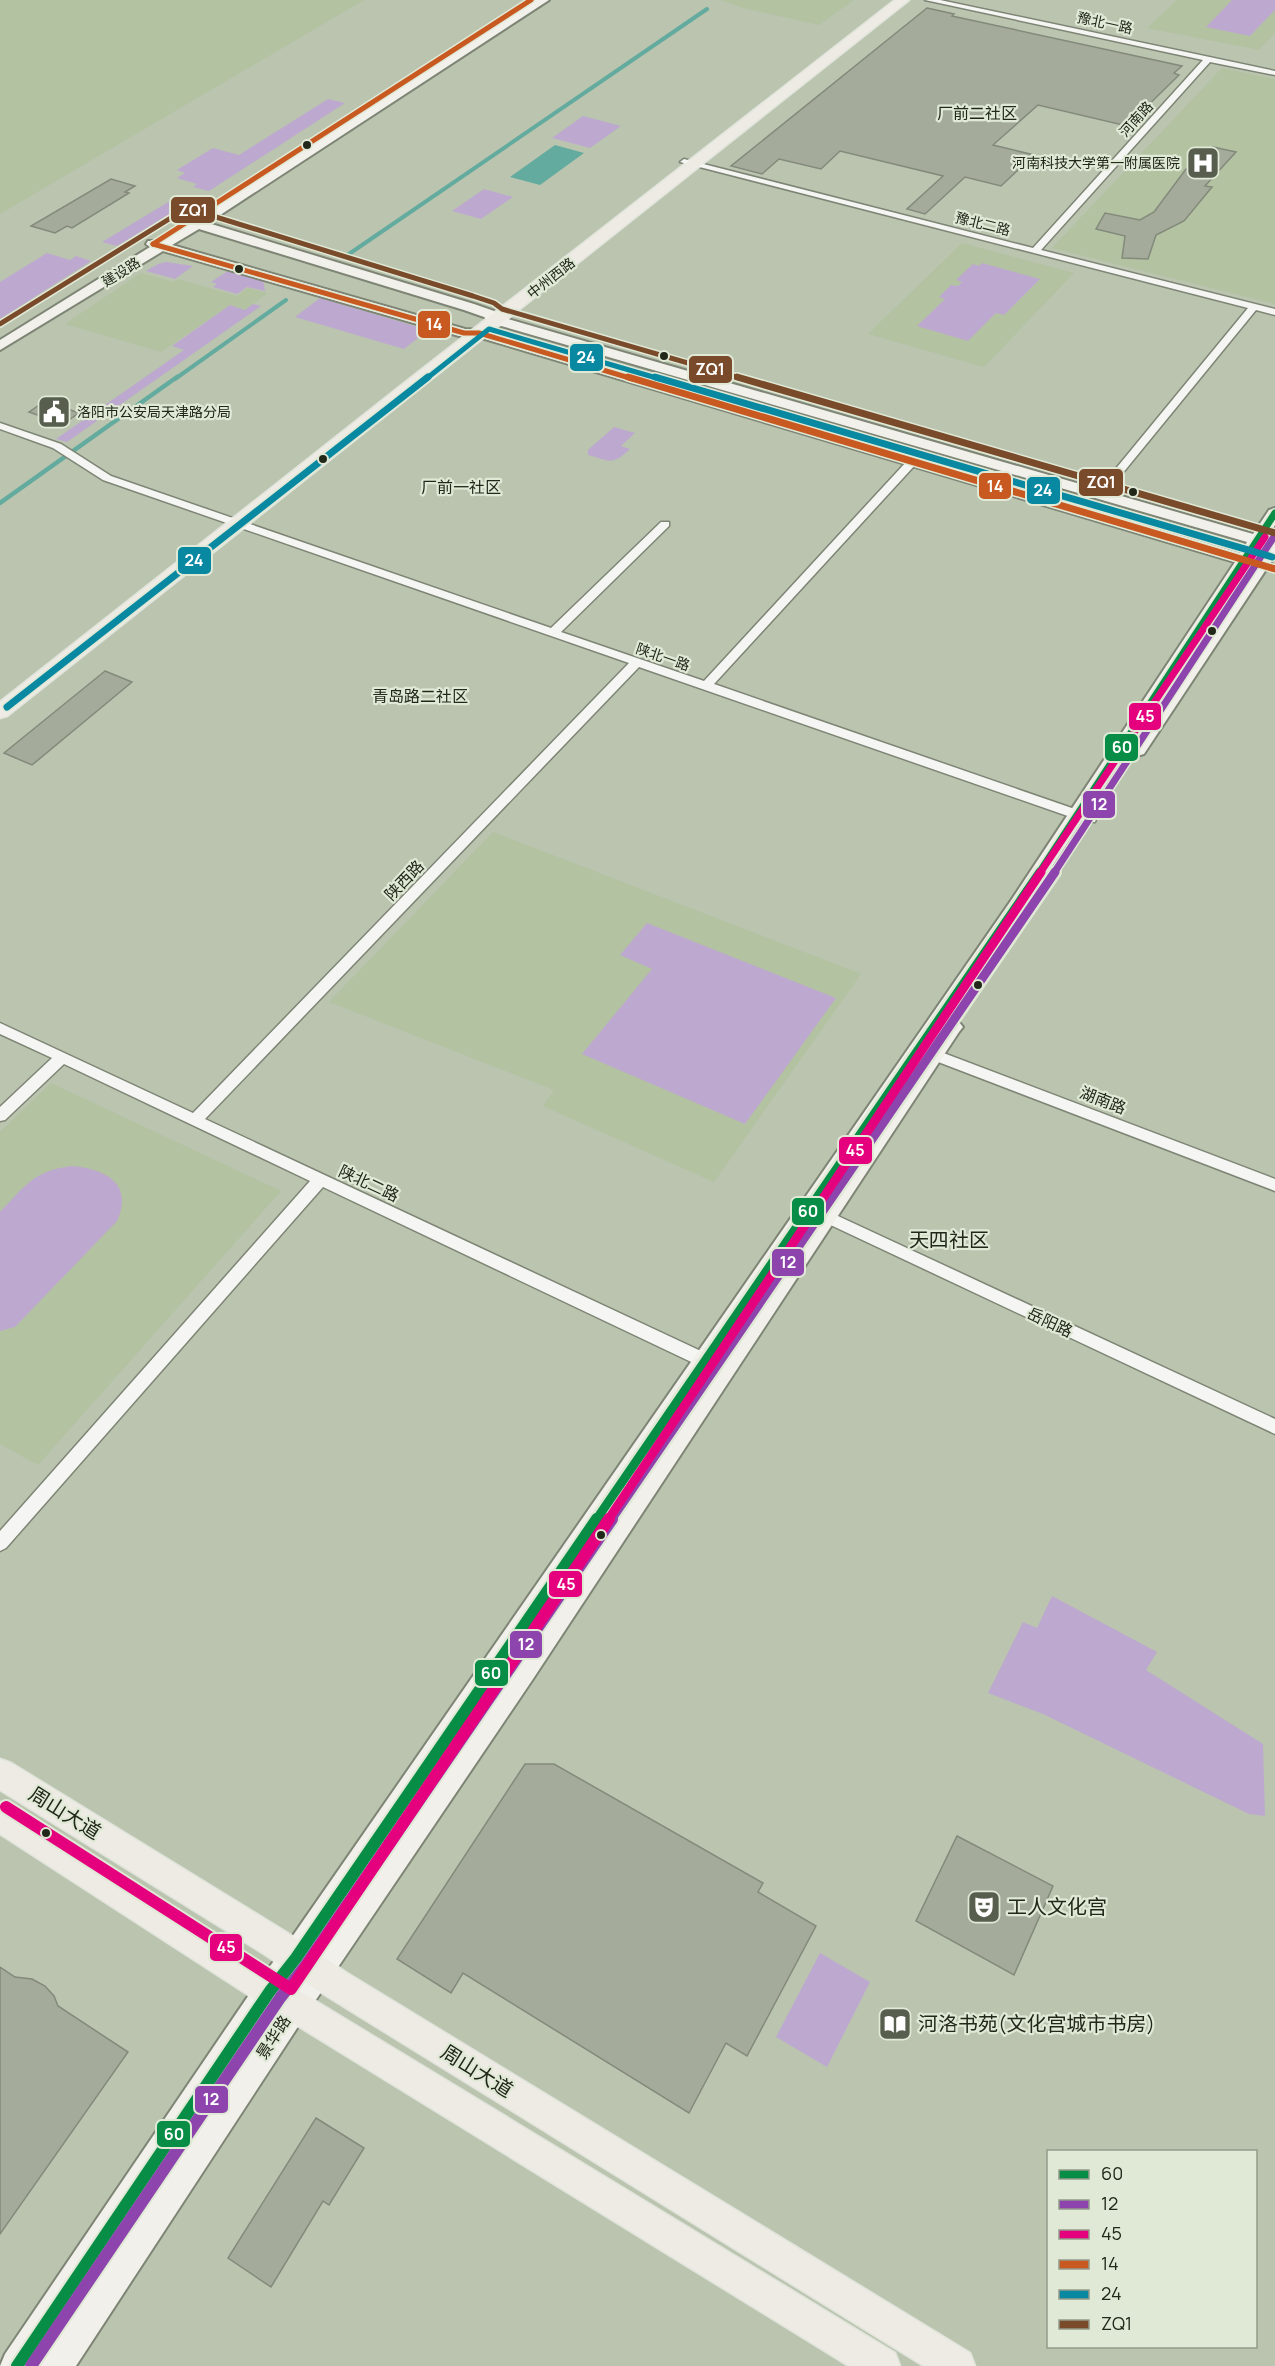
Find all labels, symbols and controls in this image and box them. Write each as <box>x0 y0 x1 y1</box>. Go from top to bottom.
street label: 豫北一路 <box>1076 7 1134 38</box>
street label: 河南路 <box>1115 97 1157 141</box>
district label: 厂前二社区 <box>937 102 1017 124</box>
unlabelled marker <box>301 139 313 151</box>
hospital icon: 河南科技大学第一附属医院 <box>1185 145 1221 181</box>
place label: 河南科技大学第一附属医院 <box>1012 153 1180 172</box>
line badge: ZQ1 <box>170 196 216 224</box>
text: ZQ1 <box>178 199 208 221</box>
street label: 豫北二路 <box>954 208 1013 240</box>
street label: 建设路 <box>98 252 144 291</box>
street label: 中州西路 <box>523 253 579 302</box>
unlabelled marker <box>233 263 245 275</box>
line badge: 14 <box>417 310 451 339</box>
text: 14 <box>426 313 442 335</box>
line badge: 24 <box>569 343 604 372</box>
text: 24 <box>577 346 595 368</box>
unlabelled marker <box>658 350 670 362</box>
line badge: ZQ1 <box>688 355 733 384</box>
text: ZQ1 <box>695 358 725 380</box>
public building icon: 洛阳市公安局天津路分局 <box>36 394 72 430</box>
place label: 洛阳市公安局天津路分局 <box>77 402 231 421</box>
unlabelled marker <box>317 453 329 465</box>
line badge: ZQ1 <box>1078 468 1124 497</box>
text: ZQ1 <box>1086 471 1116 493</box>
line badge: 14 <box>978 472 1012 500</box>
text: 14 <box>987 475 1003 497</box>
district label: 厂前一社区 <box>421 476 501 498</box>
line badge: 24 <box>1026 476 1061 505</box>
text: 24 <box>1034 479 1052 501</box>
unlabelled marker <box>1127 486 1139 498</box>
line badge: 24 <box>177 546 212 575</box>
text: 24 <box>185 549 203 571</box>
unlabelled marker <box>1206 625 1218 637</box>
street label: 陕北一路 <box>634 638 693 675</box>
district label: 青岛路二社区 <box>372 685 468 707</box>
line badge: 45 <box>1128 702 1162 731</box>
text: 45 <box>1135 705 1155 727</box>
line badge: 60 <box>1104 733 1139 762</box>
text: 60 <box>1112 736 1132 758</box>
line badge: 12 <box>1082 790 1116 819</box>
text: 12 <box>1091 793 1107 815</box>
street label: 陕西路 <box>379 855 429 905</box>
unlabelled marker <box>972 979 984 991</box>
street label: 湖南路 <box>1077 1081 1129 1119</box>
line badge: 45 <box>838 1136 873 1165</box>
text: 45 <box>845 1139 865 1161</box>
street label: 陕北二路 <box>335 1160 403 1206</box>
line badge: 60 <box>791 1197 825 1226</box>
text: 60 <box>798 1200 818 1222</box>
district label: 天四社区 <box>909 1226 989 1253</box>
line badge: 12 <box>771 1248 805 1277</box>
text: 12 <box>780 1251 796 1273</box>
street label: 岳阳路 <box>1024 1302 1076 1342</box>
unlabelled marker <box>595 1529 607 1541</box>
line badge: 45 <box>548 1570 583 1598</box>
text: 45 <box>556 1573 576 1595</box>
line badge: 12 <box>509 1630 543 1659</box>
text: 12 <box>518 1633 534 1655</box>
line badge: 60 <box>474 1659 509 1687</box>
text: 60 <box>481 1662 501 1684</box>
street label: 周山大道 <box>24 1780 106 1845</box>
unlabelled marker <box>40 1827 52 1839</box>
theatre icon: 工人文化宫 <box>966 1889 1002 1925</box>
place label: 工人文化宫 <box>1007 1893 1107 1920</box>
line badge: 45 <box>209 1933 243 1962</box>
text: 45 <box>216 1936 236 1958</box>
library icon: 河洛书苑(文化宫城市书房) <box>877 2006 913 2042</box>
place label: 河洛书苑(文化宫城市书房) <box>918 2010 1155 2037</box>
street label: 景华路 <box>251 2011 295 2063</box>
street label: 周山大道 <box>436 2038 518 2103</box>
line badge: 12 <box>194 2085 229 2114</box>
text: 12 <box>203 2088 219 2110</box>
line badge: 60 <box>156 2120 191 2148</box>
text: 60 <box>164 2123 184 2145</box>
legend <box>1047 2150 1257 2348</box>
text: 60 <box>1101 2161 1123 2185</box>
text: 12 <box>1101 2191 1118 2215</box>
text: 45 <box>1101 2221 1122 2245</box>
text: 14 <box>1101 2251 1119 2275</box>
text: 24 <box>1101 2281 1122 2305</box>
text: ZQ1 <box>1101 2311 1132 2335</box>

